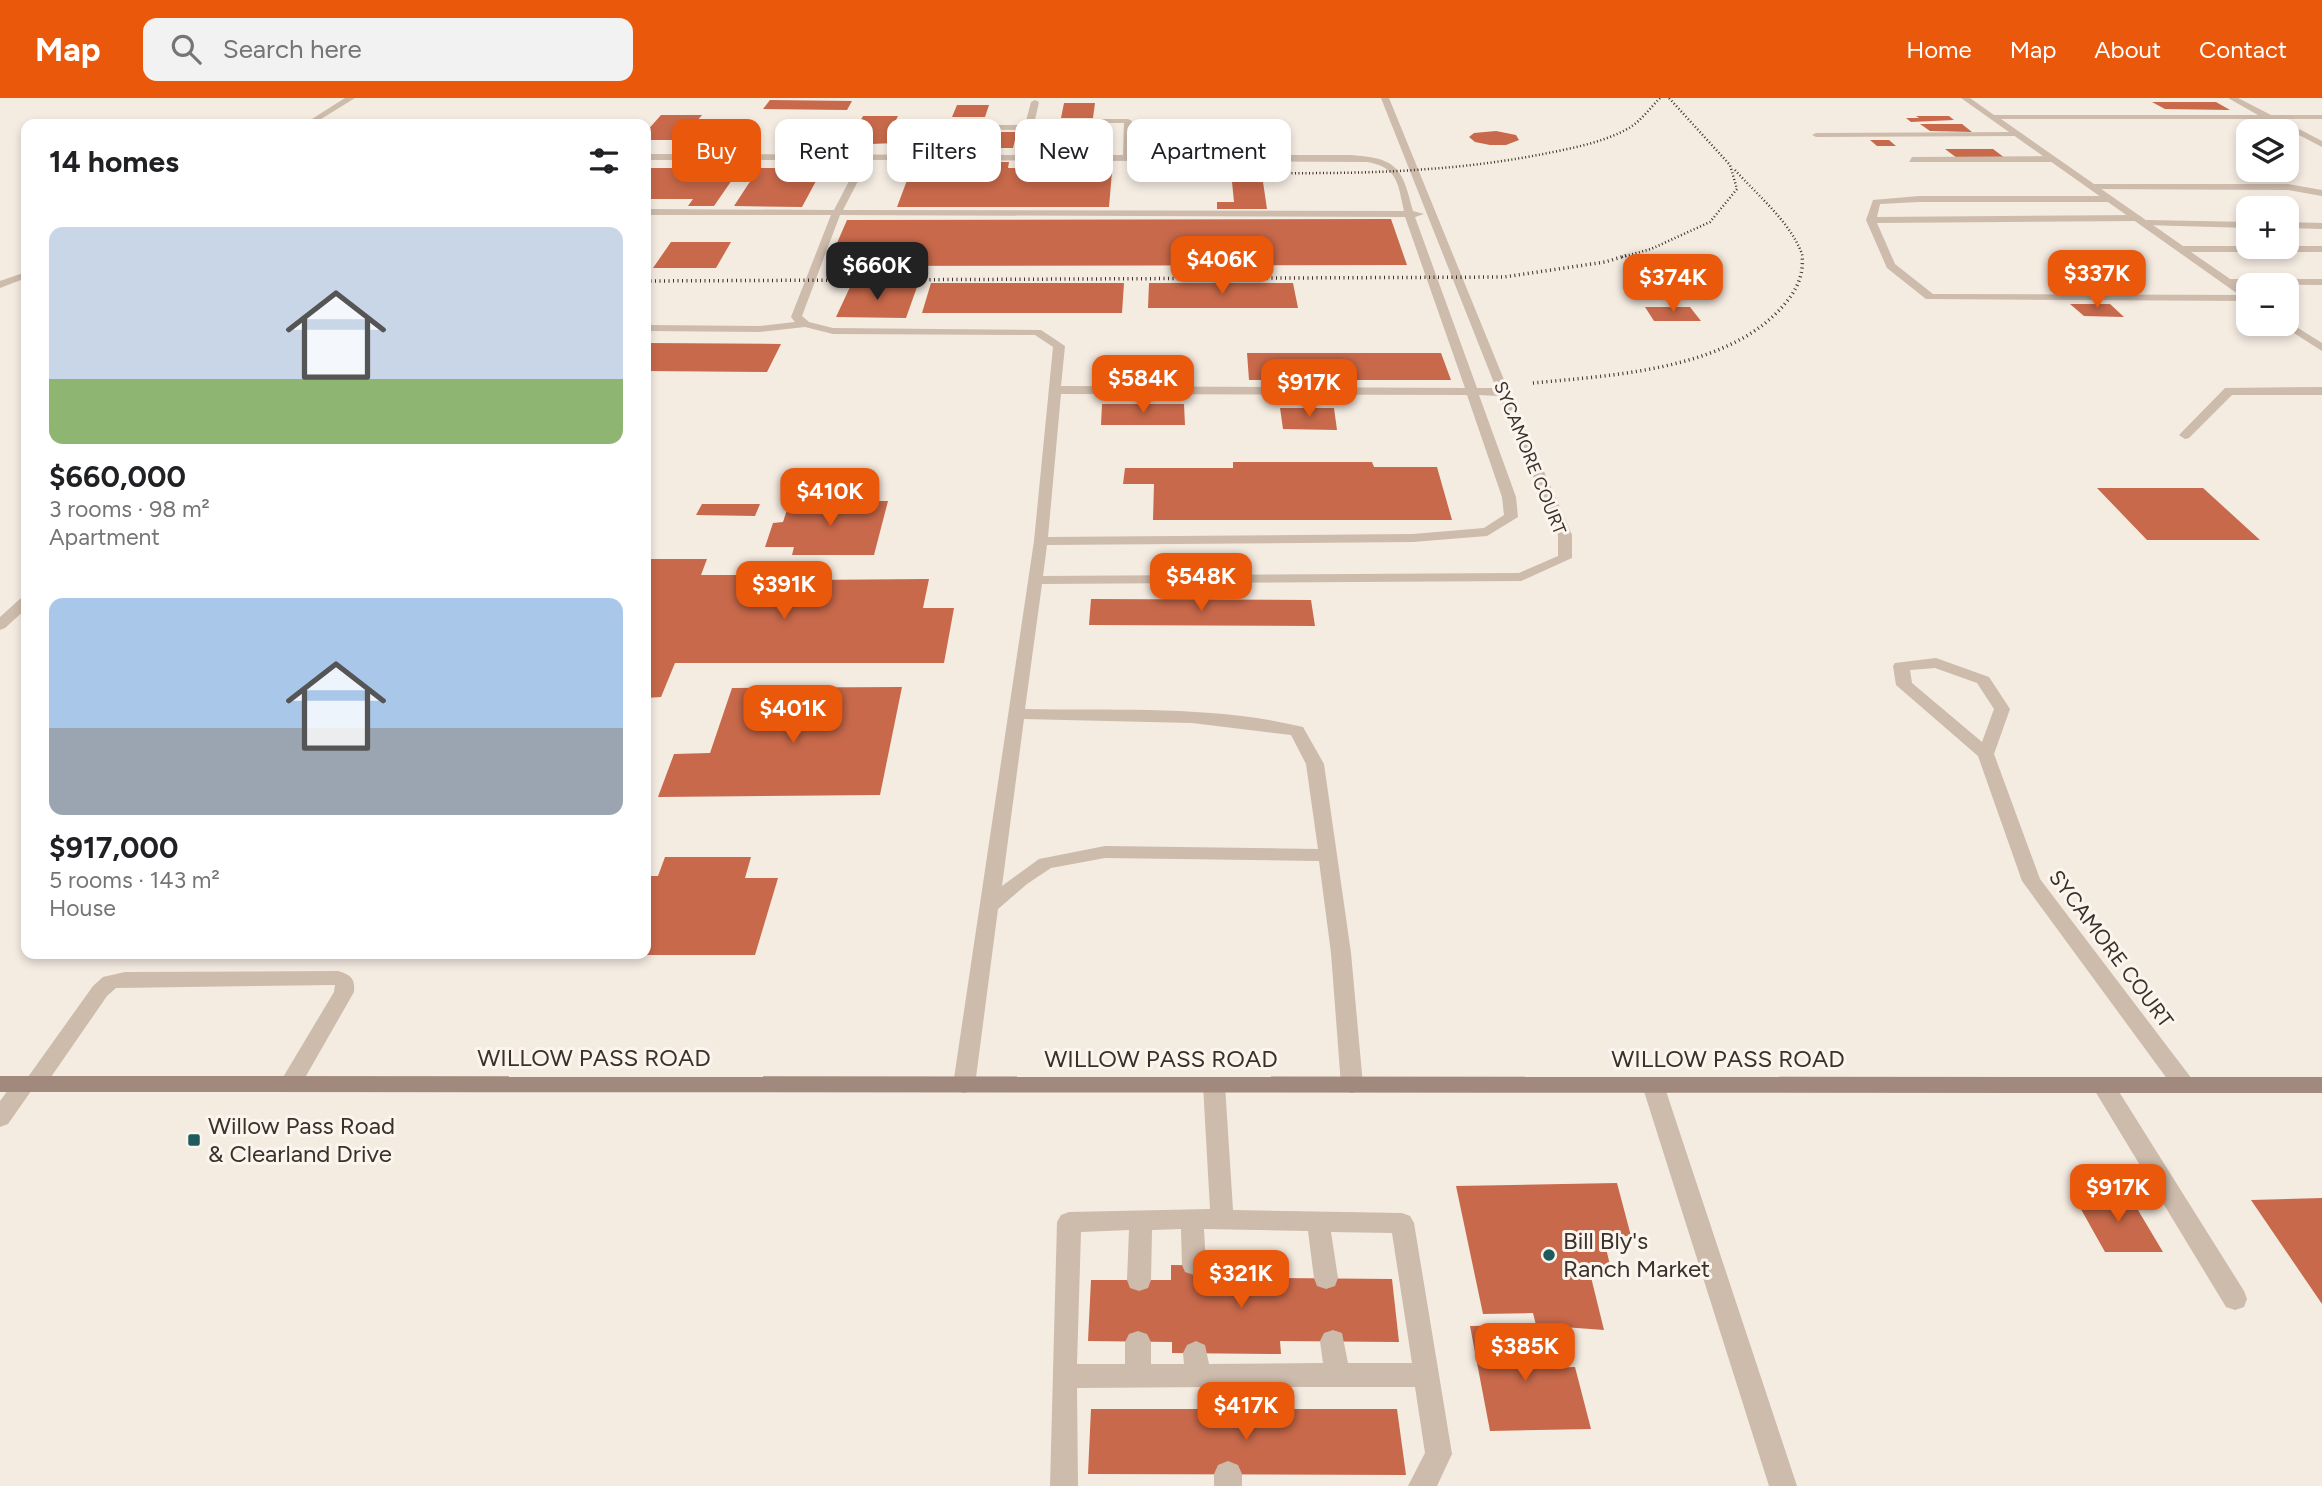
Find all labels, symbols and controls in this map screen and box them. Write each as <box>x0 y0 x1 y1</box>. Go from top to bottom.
search box <box>143 18 633 81</box>
text: Map <box>35 30 101 69</box>
icon: search <box>167 30 205 68</box>
text: Search here <box>223 33 362 65</box>
text: Home <box>1906 35 1972 64</box>
text: Map <box>2010 35 2056 64</box>
text: About <box>2094 35 2161 64</box>
text: Contact <box>2199 35 2287 64</box>
chip: Buy <box>672 119 761 182</box>
chip: Rent <box>775 119 873 182</box>
chip: Filters <box>887 119 1001 182</box>
chip: New <box>1015 119 1113 182</box>
chip: Apartment <box>1127 119 1291 182</box>
map controls <box>2236 119 2299 336</box>
button: layers <box>2236 119 2299 182</box>
icon: filters <box>585 142 623 180</box>
text: 14 homes <box>49 143 179 180</box>
button: + <box>2236 196 2299 259</box>
pin: $406K <box>1173 236 1271 296</box>
pin: $660K <box>828 242 926 302</box>
text: $406K <box>1187 245 1257 273</box>
pin: $337K <box>2048 250 2146 310</box>
text: $660K <box>842 251 912 279</box>
pin: $374K <box>1624 254 1722 314</box>
text: $337K <box>2064 259 2130 287</box>
text: $374K <box>1639 263 1707 291</box>
icon: home <box>273 272 399 398</box>
button: − <box>2236 273 2299 336</box>
pin: $584K <box>1094 356 1192 415</box>
pin: $917K <box>1260 360 1358 419</box>
text: $584K <box>1108 364 1178 392</box>
text: $917K <box>1277 368 1341 396</box>
street label: SYCAMORE COURT <box>1489 378 1571 538</box>
text: $660,000 <box>49 458 186 495</box>
pin: $410K <box>781 468 879 528</box>
text: $410K <box>796 477 864 505</box>
text: 3 rooms · 98 m² <box>49 495 210 523</box>
text: Apartment <box>49 523 160 551</box>
pin: $548K <box>1152 554 1250 613</box>
pin: $391K <box>735 561 833 621</box>
text: $548K <box>1166 562 1236 590</box>
text: $391K <box>752 570 816 598</box>
icon: home <box>273 643 399 769</box>
pin: $401K <box>744 686 842 745</box>
text: $401K <box>759 694 827 722</box>
text: $917,000 <box>49 829 178 866</box>
street label: SYCAMORE COURT <box>2044 865 2179 1033</box>
text: 5 rooms · 143 m² <box>49 866 220 894</box>
text: House <box>49 894 116 922</box>
street label: WILLOW PASS ROAD <box>477 1043 711 1072</box>
street label: WILLOW PASS ROAD <box>1044 1044 1278 1073</box>
street label: WILLOW PASS ROAD <box>1611 1044 1845 1073</box>
place label: Willow Pass Road & Clearland Drive <box>208 1111 395 1168</box>
marker: Willow Pass Road & Clearland Drive <box>186 1132 202 1148</box>
pin: $917K <box>2069 1164 2167 1224</box>
text: $917K <box>2086 1173 2150 1201</box>
place label: Bill Bly's Ranch Market <box>1563 1226 1710 1283</box>
marker: Bill Bly's Ranch Market <box>1541 1247 1557 1263</box>
pin: $321K <box>1192 1250 1290 1310</box>
text: $321K <box>1209 1259 1273 1287</box>
pin: $385K <box>1476 1324 1574 1383</box>
text: $385K <box>1491 1332 1559 1360</box>
pin: $417K <box>1197 1382 1295 1442</box>
text: $417K <box>1213 1391 1279 1419</box>

